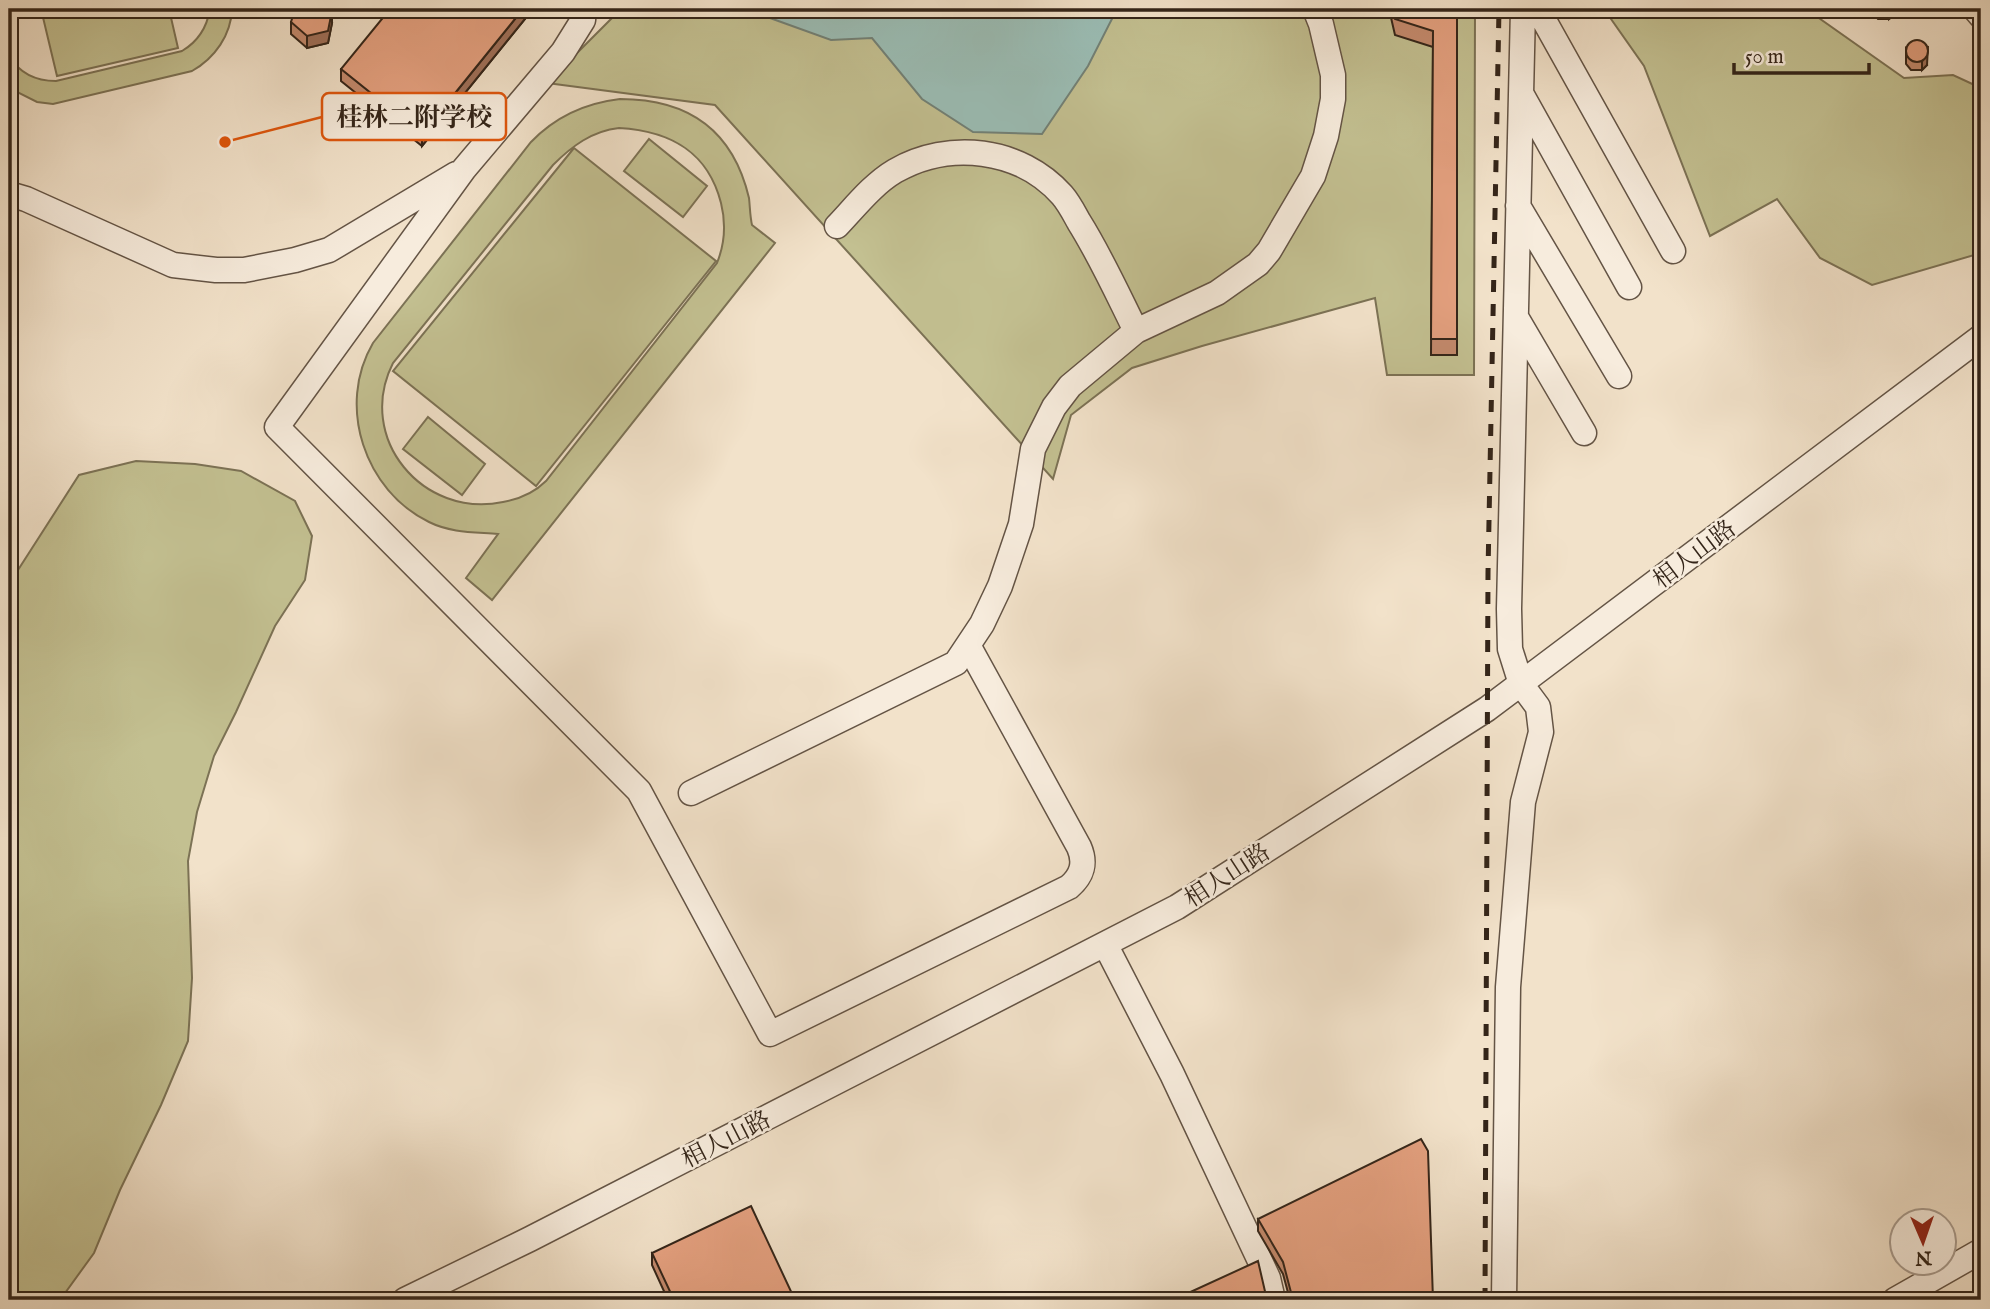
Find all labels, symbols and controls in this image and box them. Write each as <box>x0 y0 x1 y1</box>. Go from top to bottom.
scale bar <box>1734 32 1869 76</box>
text: 50 m <box>1745 44 1784 71</box>
callout: 桂林二附学校 <box>322 93 506 140</box>
text: 桂林二附学校 <box>336 102 492 135</box>
street label: 相人山路 <box>1647 514 1743 596</box>
street label: 相人山路 <box>1179 837 1277 915</box>
street label: 相人山路 <box>677 1105 776 1176</box>
north arrow <box>1888 1208 1958 1278</box>
text: N <box>1914 1245 1933 1269</box>

